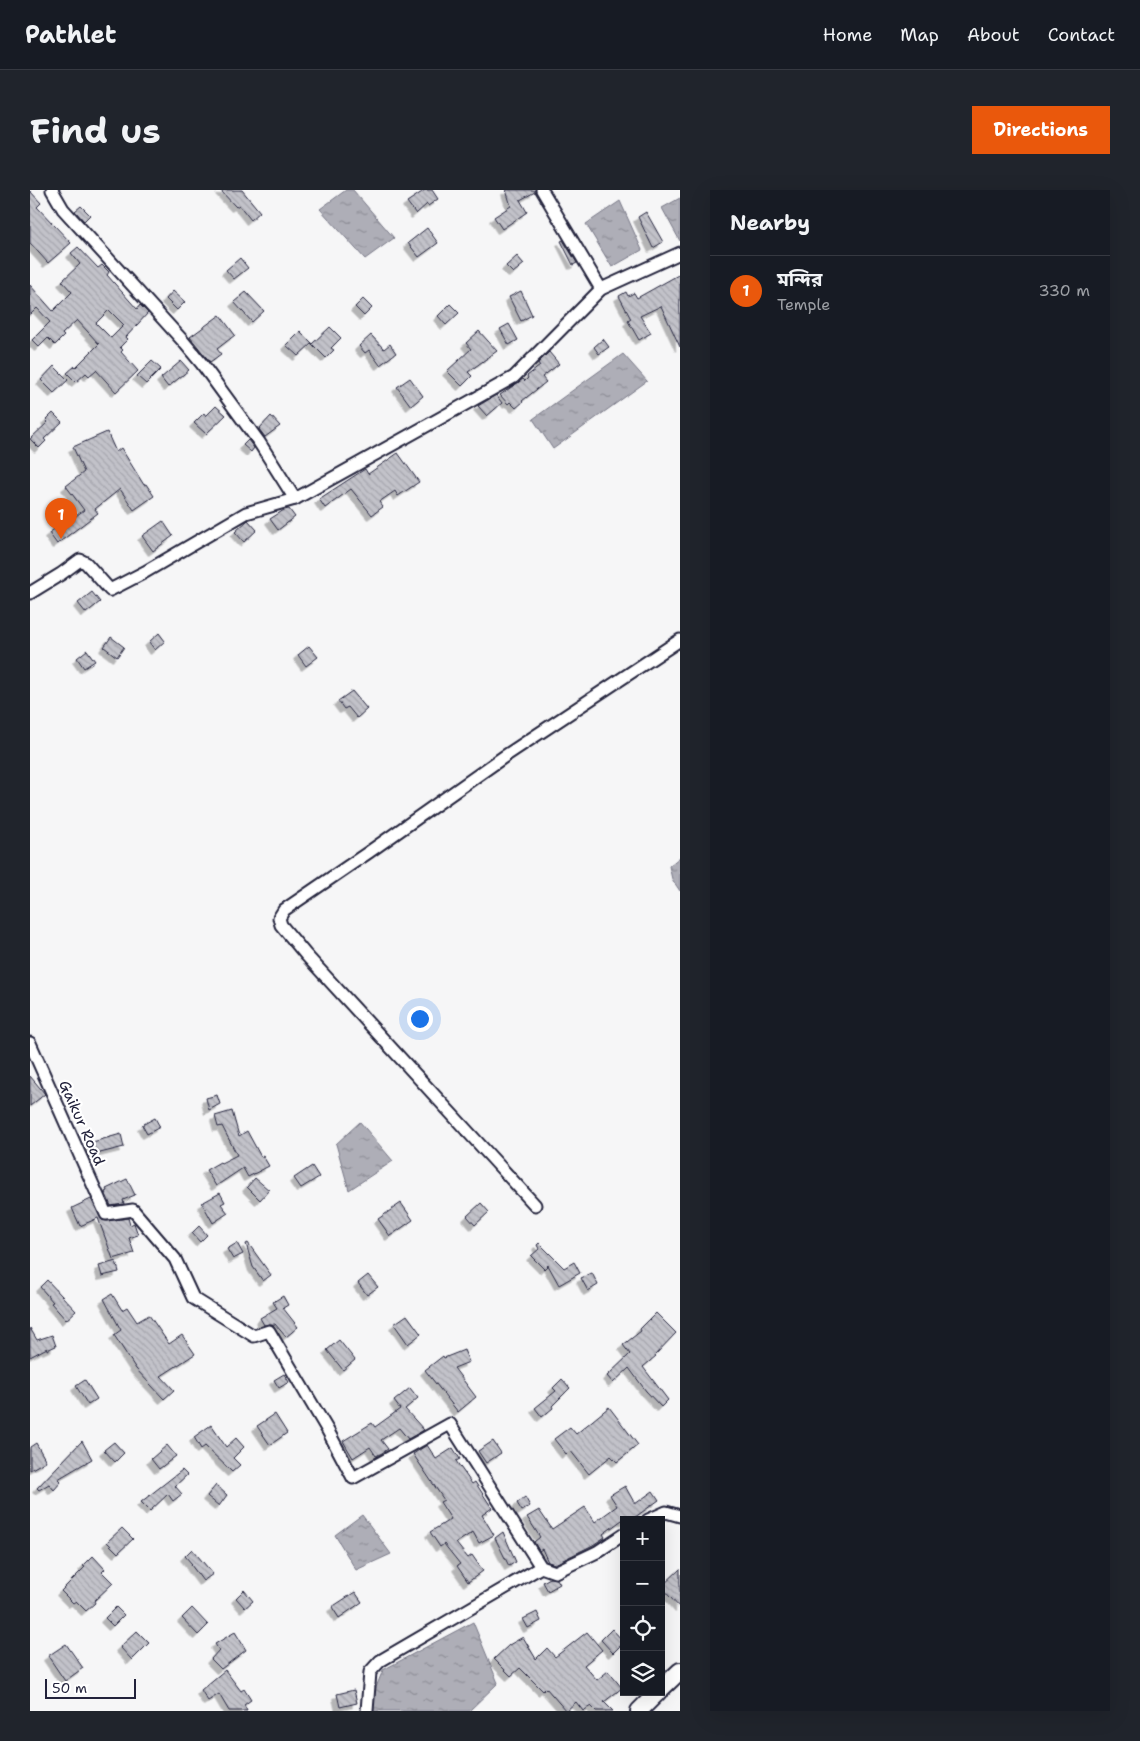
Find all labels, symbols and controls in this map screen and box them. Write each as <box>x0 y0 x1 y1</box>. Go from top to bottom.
text: Pathlet <box>25 19 116 51</box>
text: Home <box>823 23 872 47</box>
text: Map <box>900 23 939 47</box>
text: About <box>967 23 1020 47</box>
text: Contact <box>1048 23 1115 47</box>
button: Directions <box>972 106 1110 154</box>
text: Find us <box>30 107 161 154</box>
text: Nearby <box>730 209 810 237</box>
text: মন্দির <box>777 267 822 292</box>
text: 1 <box>742 280 750 301</box>
text: 330 m <box>1038 280 1090 301</box>
text: Temple <box>777 294 830 315</box>
pin: 1 <box>45 498 77 539</box>
your location <box>407 1006 433 1032</box>
street label: Gaikur Road <box>54 1077 110 1169</box>
map controls <box>620 1516 665 1696</box>
button: + <box>620 1516 665 1561</box>
button: − <box>620 1561 665 1606</box>
button: locate <box>620 1606 665 1651</box>
button: layers <box>620 1651 665 1696</box>
scale bar <box>45 1676 136 1699</box>
text: 50 m <box>52 1679 87 1697</box>

